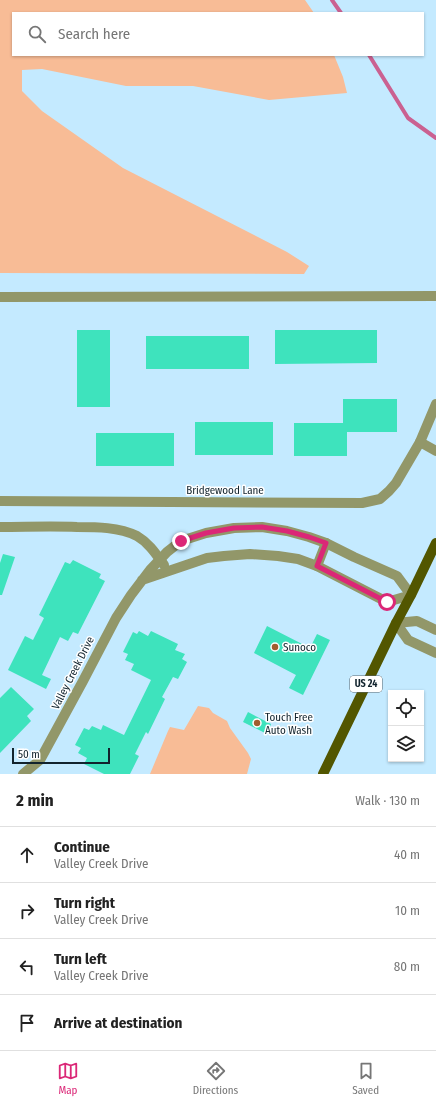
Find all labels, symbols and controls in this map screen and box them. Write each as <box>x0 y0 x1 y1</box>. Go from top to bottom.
search box <box>12 12 424 56</box>
icon: search <box>26 23 48 45</box>
text: Search here <box>58 25 130 43</box>
street label: Bridgewood Lane <box>186 484 264 497</box>
route end <box>172 532 190 550</box>
route start <box>378 593 396 611</box>
street label: Valley Creek Drive <box>49 634 97 712</box>
place label: Sunoco <box>283 641 316 654</box>
marker: Sunoco <box>270 642 280 652</box>
road number: US 24 <box>350 676 382 692</box>
map controls <box>388 690 424 762</box>
button: locate <box>388 690 424 726</box>
place label: Touch Free Auto Wash <box>265 711 313 737</box>
marker: Touch Free Auto Wash <box>252 718 262 728</box>
button: layers <box>388 726 424 762</box>
scale bar <box>12 746 110 765</box>
text: 50 m <box>18 748 40 761</box>
text: 2 min <box>16 790 54 811</box>
text: Walk · 130 m <box>355 793 420 808</box>
text: Continue <box>54 838 110 856</box>
icon: ahead <box>16 844 38 866</box>
text: 40 m <box>394 847 420 862</box>
text: Valley Creek Drive <box>54 856 148 871</box>
text: Turn right <box>54 894 115 912</box>
icon: right <box>16 900 38 922</box>
text: 10 m <box>395 903 420 918</box>
text: Valley Creek Drive <box>54 912 148 927</box>
text: Turn left <box>54 950 107 968</box>
icon: left <box>16 956 38 978</box>
text: 80 m <box>394 959 420 974</box>
text: Valley Creek Drive <box>54 968 148 983</box>
icon: arrive <box>16 1012 38 1034</box>
text: Arrive at destination <box>54 1014 182 1032</box>
tab: Map <box>57 1060 79 1097</box>
tab: Directions <box>193 1060 238 1097</box>
tab: Saved <box>352 1060 379 1097</box>

